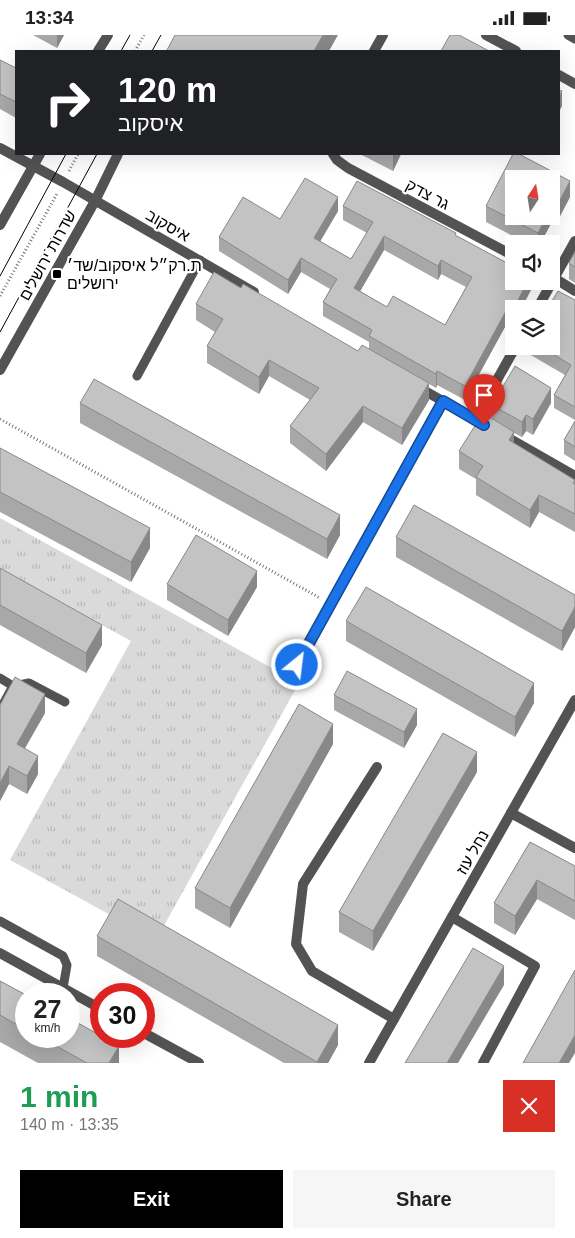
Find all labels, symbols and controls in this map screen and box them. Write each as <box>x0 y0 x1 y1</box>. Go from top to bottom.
text: 13:34 <box>25 7 74 28</box>
icon: right <box>35 70 100 135</box>
text: 120 m <box>118 70 217 109</box>
text: איסקוב <box>118 111 183 136</box>
north arrow <box>505 170 560 225</box>
map controls <box>505 170 560 355</box>
street label: גר צדק <box>403 176 453 213</box>
street label: איסקוב <box>143 206 193 245</box>
street label: שדרות ירושלים <box>16 207 79 303</box>
button: sound <box>505 235 560 290</box>
place label: ת.רק״ל איסקוב/שד׳ ירושלים <box>67 257 202 292</box>
marker: ת.רק״ל איסקוב/שד׳ ירושלים <box>51 268 63 280</box>
button: layers <box>505 300 560 355</box>
pin <box>463 374 505 425</box>
icon: arrive <box>470 381 498 409</box>
position arrow <box>270 638 322 690</box>
street label: נחל עוז <box>453 827 492 877</box>
speed limit sign: 30 <box>90 983 155 1048</box>
text: 27 <box>34 995 61 1023</box>
text: km/h <box>34 1021 61 1035</box>
text: 1 min <box>20 1080 98 1113</box>
button: close <box>503 1080 555 1132</box>
text: 140 m · 13:35 <box>20 1116 119 1133</box>
button: Exit <box>20 1170 283 1228</box>
button: Share <box>293 1170 555 1228</box>

